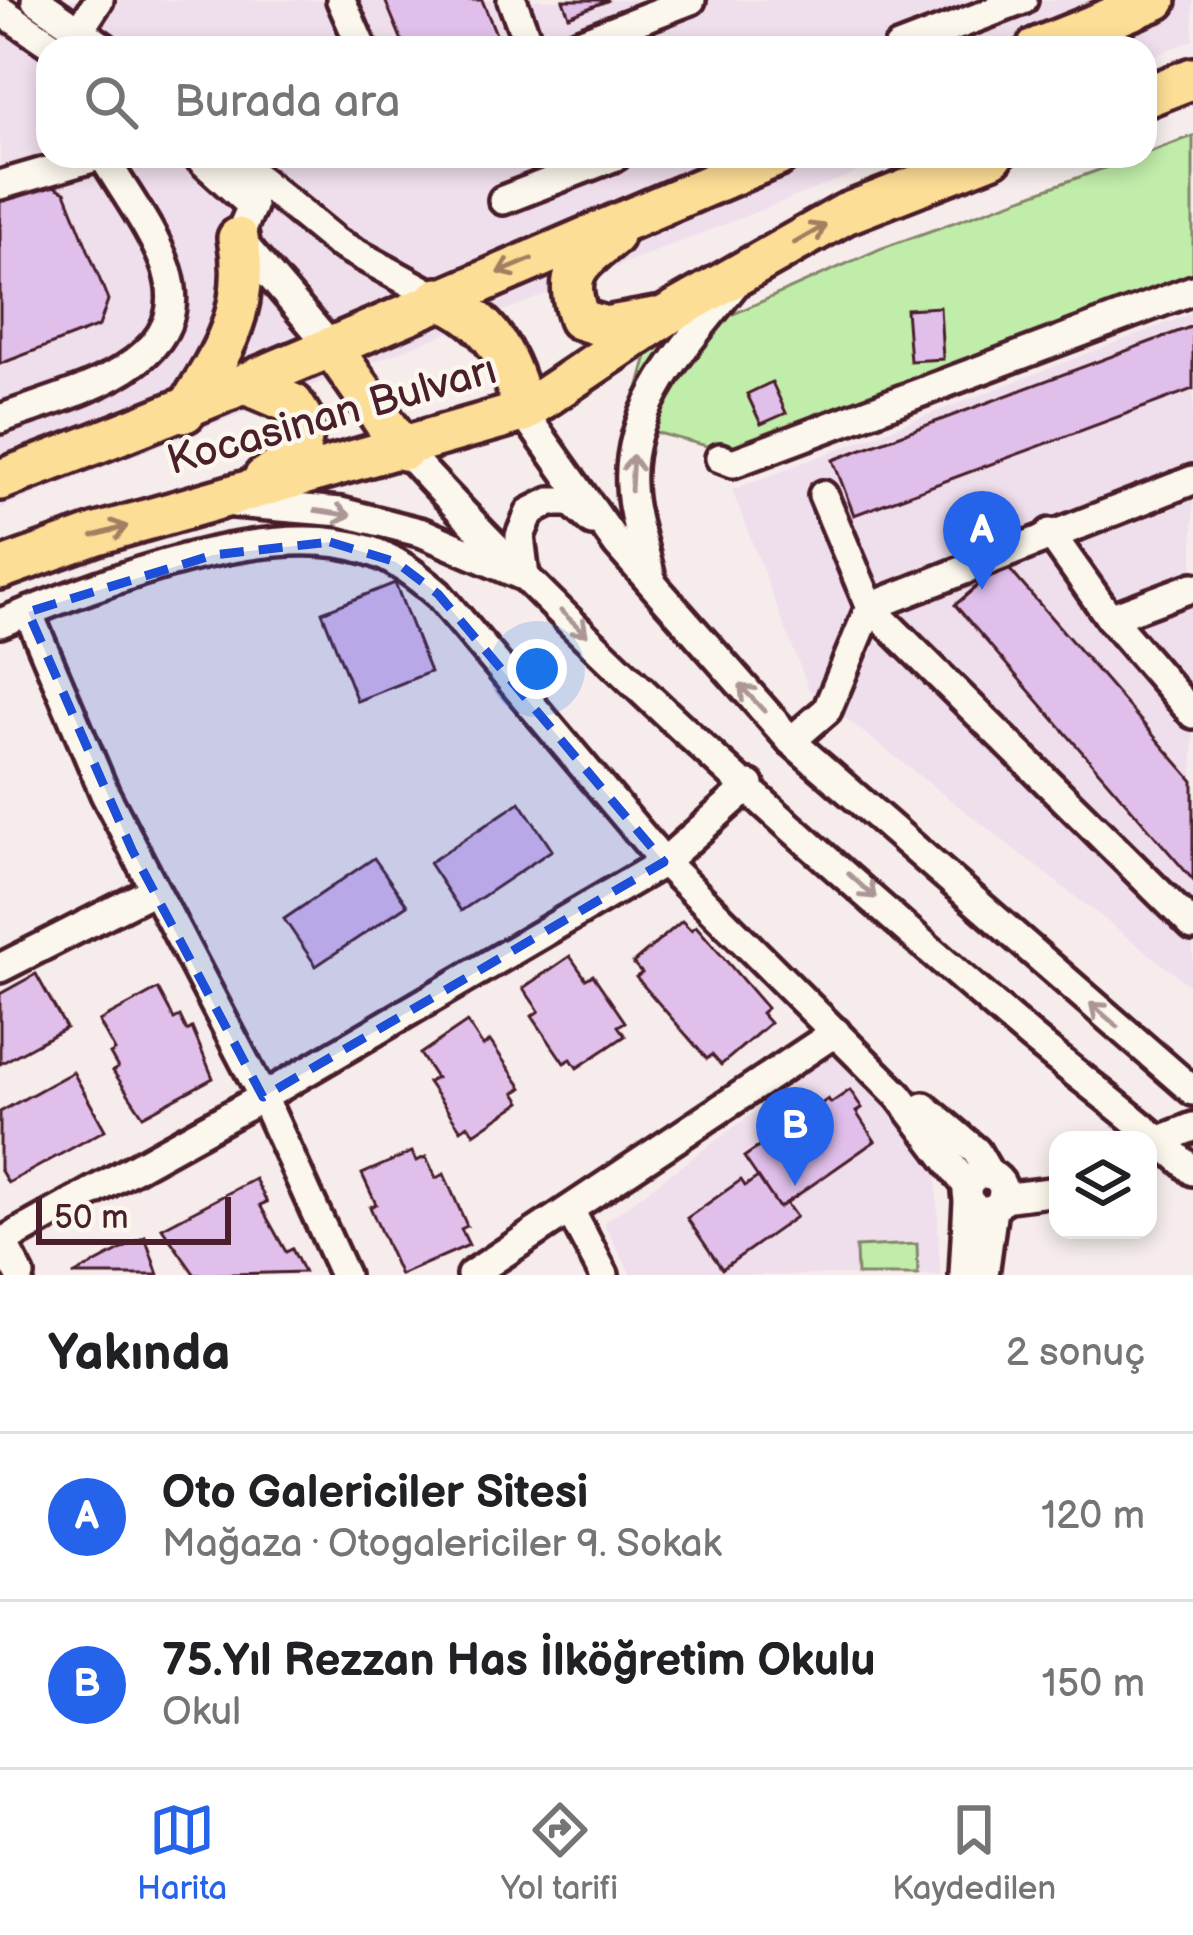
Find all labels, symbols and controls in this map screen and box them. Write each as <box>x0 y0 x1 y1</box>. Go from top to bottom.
search box <box>36 36 1157 168</box>
icon: search <box>78 69 144 135</box>
text: Burada ara <box>174 75 400 130</box>
one-way arrow <box>792 221 827 245</box>
one-way arrow <box>497 257 534 278</box>
street label: Kocasinan Bulvarı <box>162 345 502 487</box>
one-way arrow <box>621 455 644 494</box>
pin: A <box>943 491 1021 590</box>
one-way arrow <box>312 502 351 524</box>
one-way arrow <box>91 519 129 541</box>
one-way arrow <box>559 609 589 636</box>
your location <box>507 639 567 699</box>
one-way arrow <box>739 684 766 714</box>
one-way arrow <box>847 872 877 899</box>
one-way arrow <box>1089 1002 1120 1029</box>
pin: B <box>756 1087 834 1186</box>
map controls <box>1049 1131 1157 1239</box>
button: layers <box>1049 1131 1157 1239</box>
scale bar <box>36 1191 231 1244</box>
text: 50 m <box>54 1198 129 1238</box>
text: Yakında <box>48 1323 231 1384</box>
text: 2 sonuç <box>1006 1330 1145 1377</box>
text: Oto Galericiler Sitesi <box>162 1466 588 1521</box>
text: A <box>75 1493 99 1540</box>
text: 120 m <box>1041 1493 1145 1540</box>
text: Mağaza · Otogalericiler 9. Sokak <box>162 1521 722 1568</box>
text: 75.Yıl Rezzan Has İlköğretim Okulu <box>162 1634 875 1689</box>
text: B <box>73 1661 101 1708</box>
text: 150 m <box>1042 1661 1145 1708</box>
text: Okul <box>162 1689 241 1736</box>
tab: Harita <box>137 1797 227 1909</box>
tab: Yol tarifi <box>501 1797 618 1909</box>
tab: Kaydedilen <box>892 1797 1056 1909</box>

